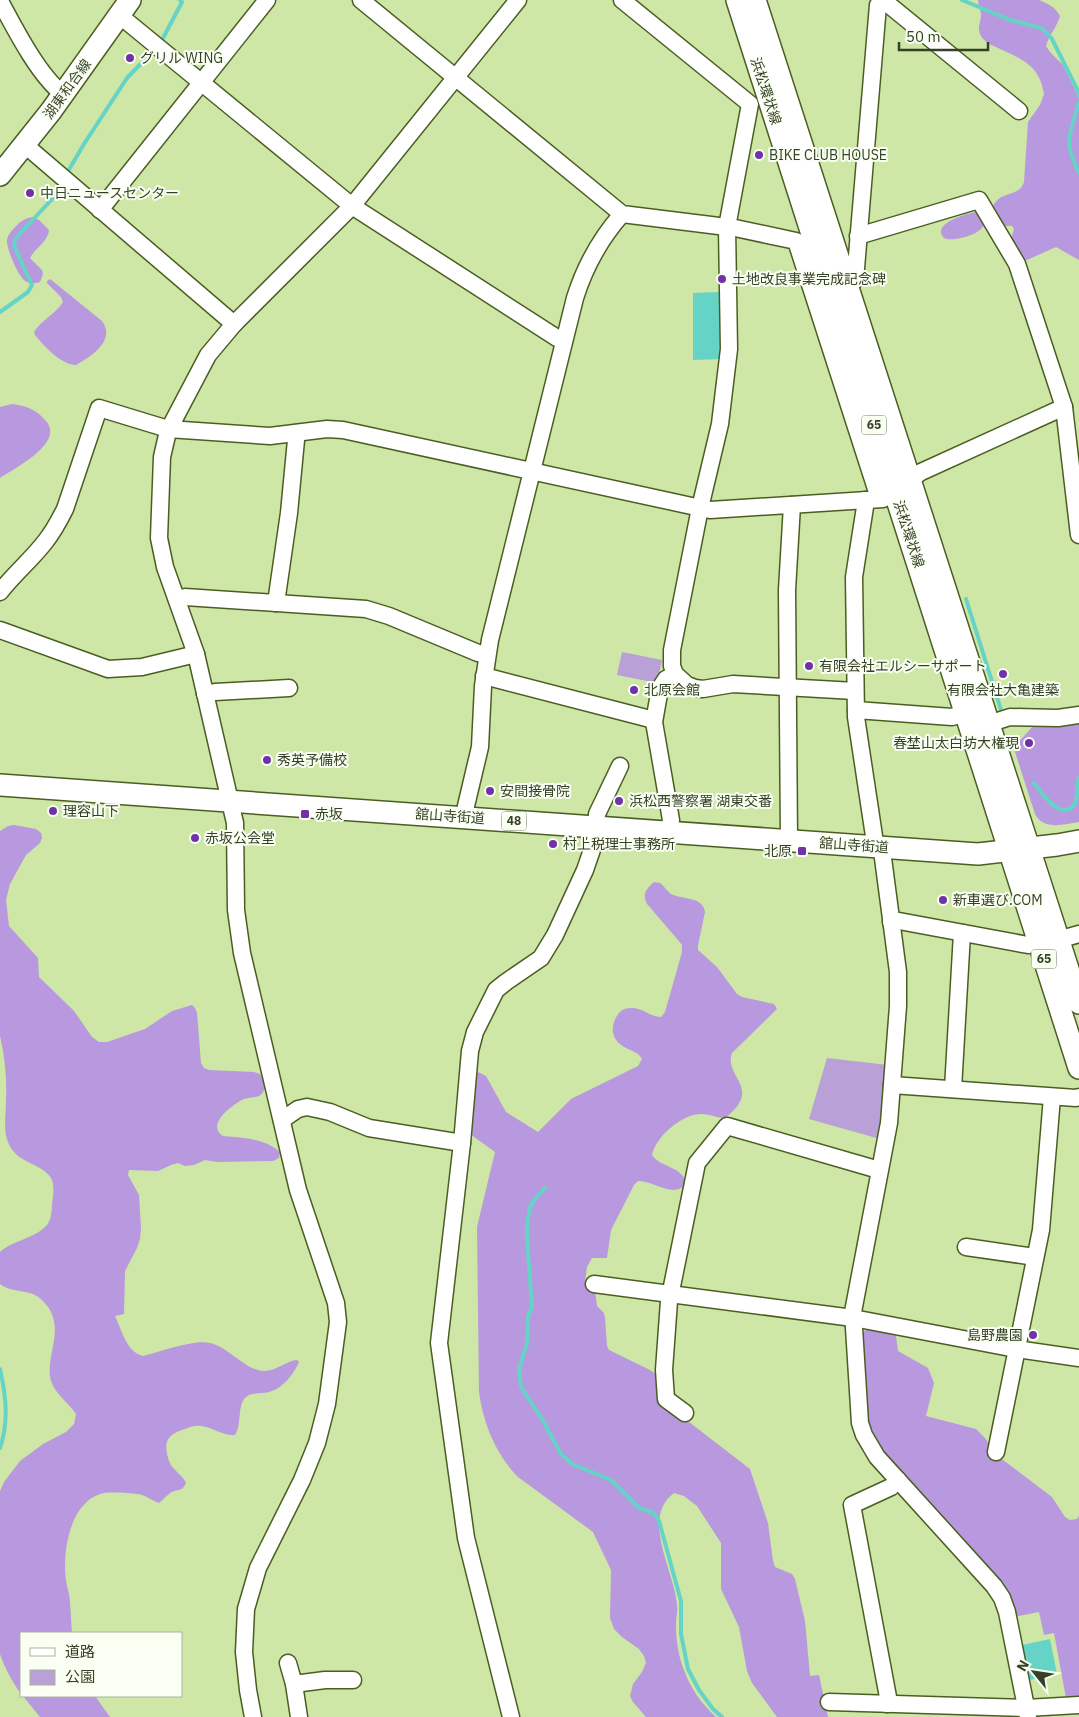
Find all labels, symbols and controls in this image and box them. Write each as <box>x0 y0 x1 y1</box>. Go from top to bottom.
scale bar <box>899 20 988 52</box>
text: 50 m <box>906 27 941 46</box>
place label: グリル WING <box>140 49 223 67</box>
marker: グリル WING <box>124 52 136 64</box>
street label: 湖東和合線 <box>39 55 95 123</box>
street label: 浜松環状線 <box>747 55 785 127</box>
place label: BIKE CLUB HOUSE <box>769 146 887 164</box>
marker: BIKE CLUB HOUSE <box>753 149 765 161</box>
place label: 中日ニュースセンター <box>40 184 179 202</box>
marker: 中日ニュースセンター <box>24 187 36 199</box>
place label: 土地改良事業完成記念碑 <box>732 270 886 288</box>
marker: 土地改良事業完成記念碑 <box>716 273 728 285</box>
road number: 65 <box>862 416 886 434</box>
street label: 浜松環状線 <box>890 498 928 570</box>
place label: 有限会社エルシーサポート <box>819 657 987 675</box>
marker: 有限会社エルシーサポート <box>803 660 815 672</box>
marker: 有限会社大亀建築 <box>997 668 1009 680</box>
place label: 北原会館 <box>644 681 700 699</box>
place label: 有限会社大亀建築 <box>947 681 1059 699</box>
marker: 北原会館 <box>628 684 640 696</box>
place label: 春埜山太白坊大権現 <box>893 734 1019 752</box>
marker: 春埜山太白坊大権現 <box>1023 737 1035 749</box>
place label: 秀英予備校 <box>277 751 347 769</box>
marker: 秀英予備校 <box>261 754 273 766</box>
place label: 安間接骨院 <box>500 782 570 800</box>
marker: 安間接骨院 <box>484 785 496 797</box>
place label: 浜松西警察署 湖東交番 <box>629 792 772 810</box>
marker: 浜松西警察署 湖東交番 <box>613 795 625 807</box>
place label: 理容山下 <box>63 802 119 820</box>
marker: 理容山下 <box>47 805 59 817</box>
place label: 赤坂 <box>315 805 343 823</box>
street label: 舘山寺街道 <box>414 805 486 827</box>
marker: 赤坂 <box>299 808 311 820</box>
road number: 48 <box>502 811 526 830</box>
place label: 赤坂公会堂 <box>205 829 275 847</box>
marker: 赤坂公会堂 <box>189 832 201 844</box>
street label: 舘山寺街道 <box>818 834 890 856</box>
place label: 村上税理士事務所 <box>563 835 675 853</box>
marker: 村上税理士事務所 <box>547 838 559 850</box>
place label: 北原 <box>764 842 792 860</box>
marker: 北原 <box>796 845 808 857</box>
place label: 新車選び.COM <box>953 891 1043 909</box>
marker: 新車選び.COM <box>937 894 949 906</box>
road number: 65 <box>1032 950 1056 969</box>
place label: 島野農園 <box>967 1326 1023 1344</box>
marker: 島野農園 <box>1027 1329 1039 1341</box>
legend <box>20 1632 182 1697</box>
text: 道路 <box>65 1642 95 1661</box>
north arrow <box>1009 1647 1059 1697</box>
text: N <box>1012 1657 1033 1674</box>
text: 公園 <box>65 1667 95 1686</box>

